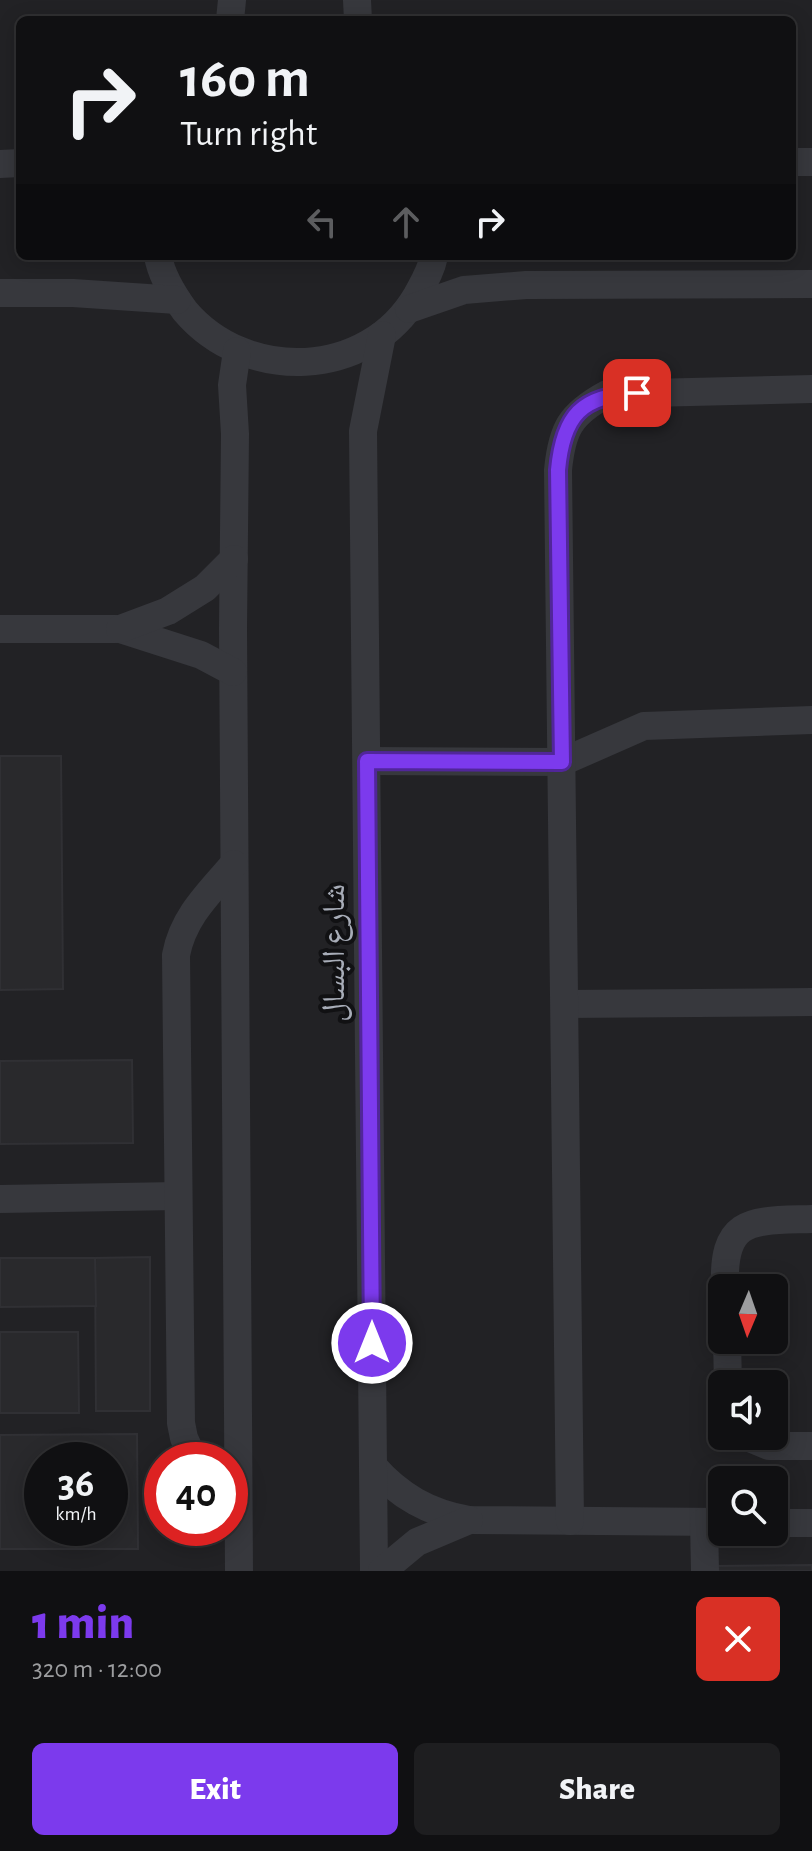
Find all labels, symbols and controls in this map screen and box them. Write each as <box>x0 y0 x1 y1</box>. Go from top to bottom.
icon: right <box>48 48 152 152</box>
text: 160 m <box>180 51 310 107</box>
text: Turn right <box>180 116 317 152</box>
icon: left <box>300 200 344 244</box>
icon: ahead <box>384 200 428 244</box>
icon: right <box>468 200 512 244</box>
pin <box>603 359 671 427</box>
icon: arrive <box>615 371 659 415</box>
street label: شارع البسال <box>318 884 353 1022</box>
north arrow <box>708 1274 788 1354</box>
map controls <box>708 1274 788 1546</box>
position arrow <box>330 1301 414 1385</box>
button: sound <box>708 1370 788 1450</box>
speed limit sign: 40 <box>144 1442 248 1546</box>
text: 36 <box>58 1464 94 1504</box>
button: search <box>708 1466 788 1546</box>
text: km/h <box>55 1504 97 1524</box>
button: close <box>696 1597 780 1681</box>
text: 1 min <box>32 1600 134 1648</box>
text: 320 m · 12:00 <box>32 1656 162 1682</box>
button: Exit <box>32 1743 398 1835</box>
button: Share <box>414 1743 780 1835</box>

